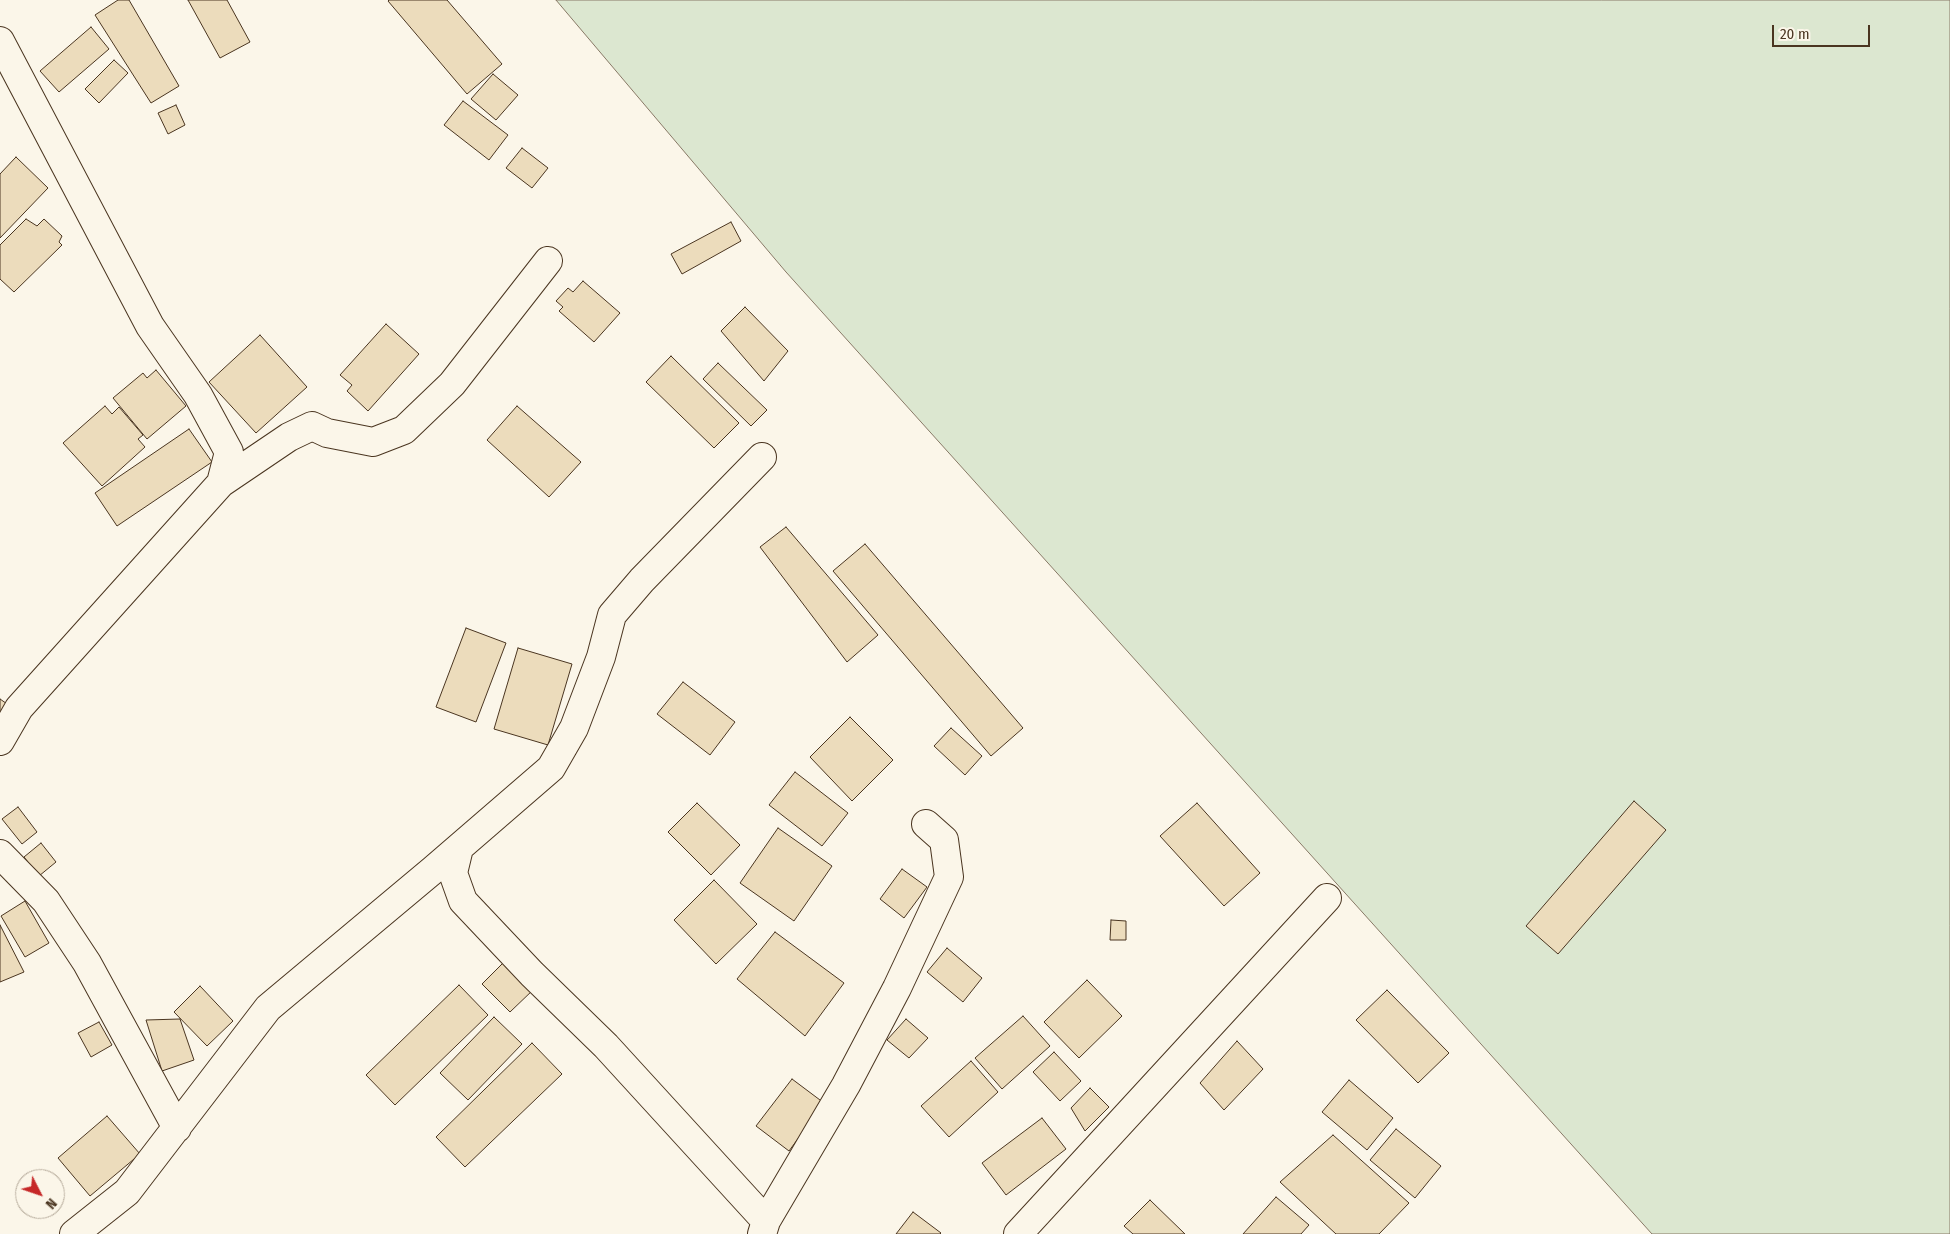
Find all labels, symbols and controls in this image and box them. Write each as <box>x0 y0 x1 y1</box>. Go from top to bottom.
scale bar <box>1775 15 1872 47</box>
text: 20 m <box>1780 25 1810 43</box>
north arrow <box>15 1169 65 1219</box>
text: N <box>42 1195 60 1212</box>

